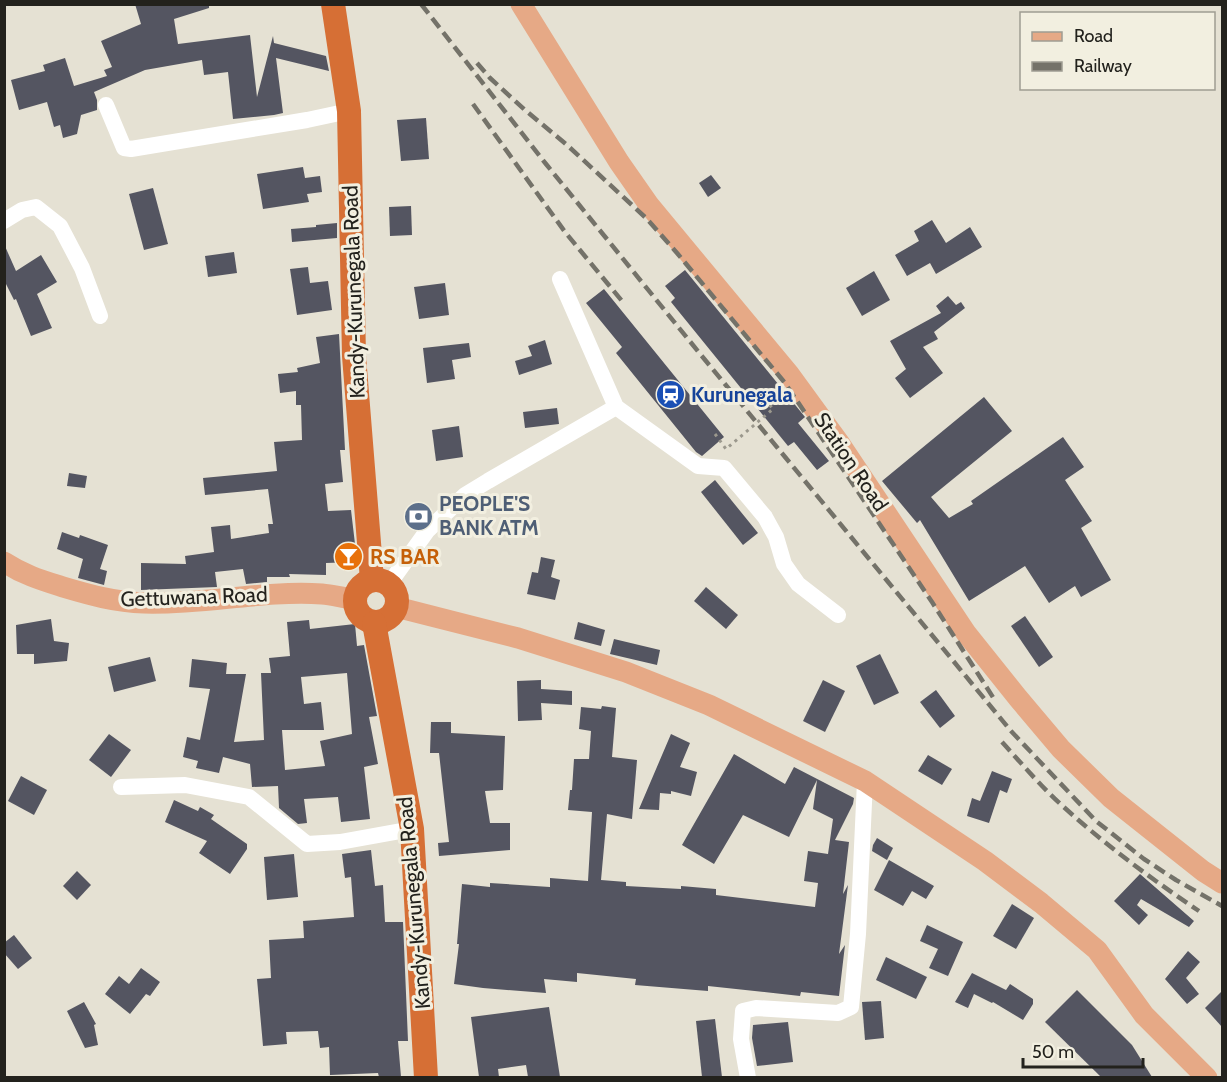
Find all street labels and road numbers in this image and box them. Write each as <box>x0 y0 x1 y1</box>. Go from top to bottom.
street label: Kandy-Kurunegala Road <box>337 185 370 399</box>
street label: Station Road <box>809 407 894 516</box>
street label: Gettuwana Road <box>120 581 268 612</box>
street label: Kandy-Kurunegala Road <box>392 796 435 1010</box>

